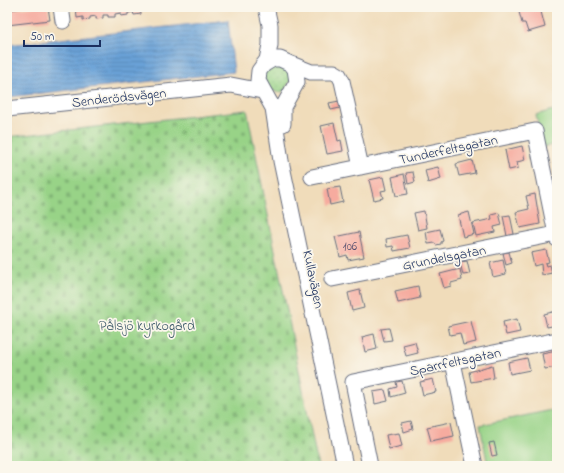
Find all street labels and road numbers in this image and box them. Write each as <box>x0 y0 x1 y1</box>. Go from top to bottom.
street label: Senderödsvägen <box>71 83 168 115</box>
street label: Tunderfeltsgatan <box>397 130 500 172</box>
street label: Grundelsgatan <box>401 240 488 278</box>
street label: Kullavägen <box>295 248 329 311</box>
street label: Sparrfeltsgatan <box>408 343 503 383</box>

